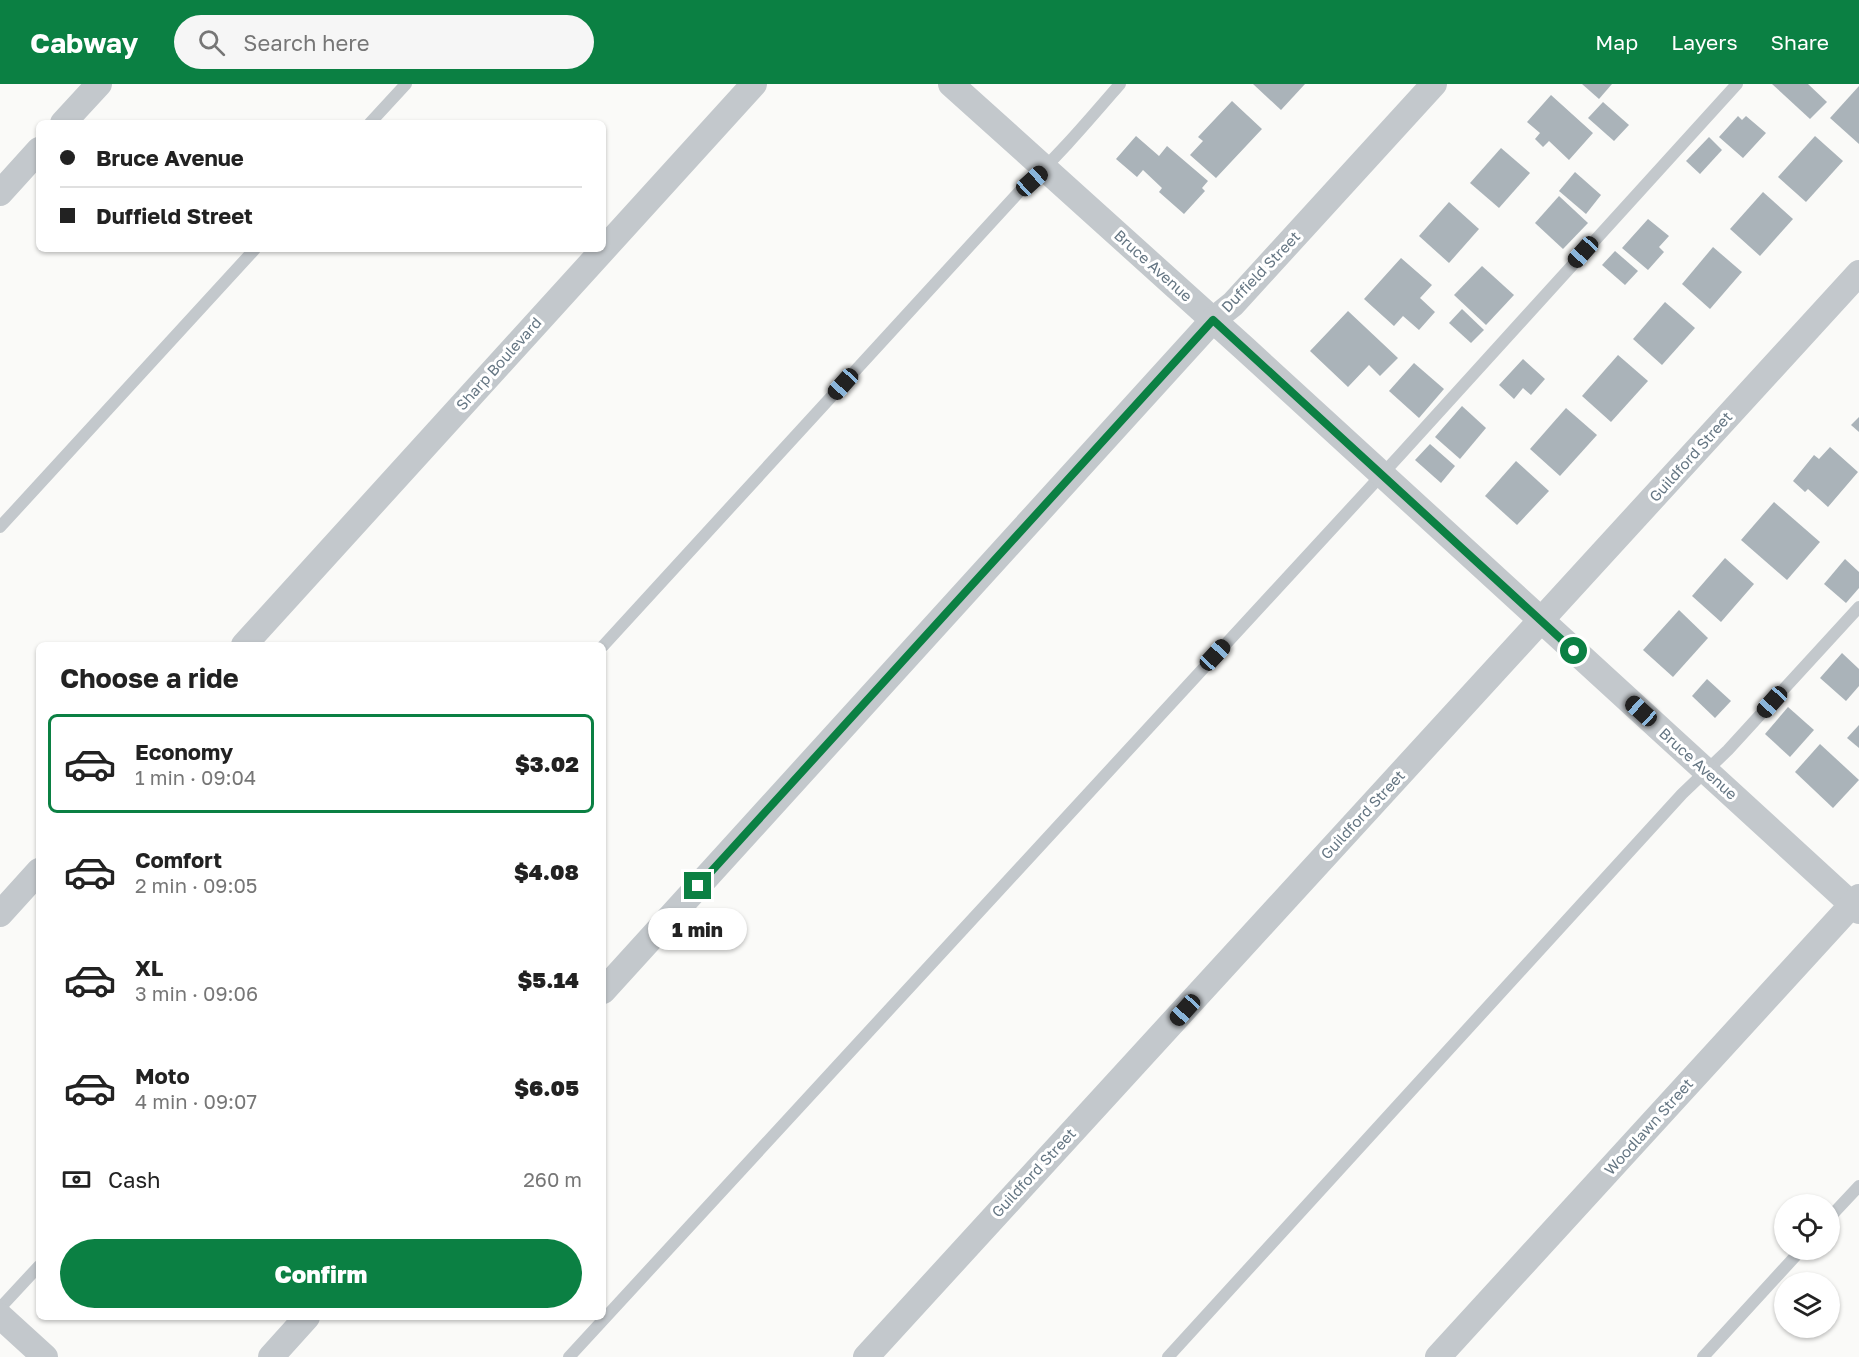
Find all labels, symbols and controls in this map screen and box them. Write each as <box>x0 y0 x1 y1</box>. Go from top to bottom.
search box <box>174 15 594 69</box>
text: Cabway <box>30 26 138 59</box>
icon: search <box>195 26 228 59</box>
text: Search here <box>243 29 369 56</box>
text: Map <box>1595 29 1638 55</box>
text: Layers <box>1671 29 1738 55</box>
text: Share <box>1771 29 1829 55</box>
text: Bruce Avenue <box>96 144 244 171</box>
car <box>1013 162 1051 200</box>
text: Duffield Street <box>96 202 253 229</box>
street label: Bruce Avenue <box>1111 226 1197 305</box>
street label: Duffield Street <box>1217 227 1303 315</box>
car <box>1564 233 1602 271</box>
street label: Sharp Boulevard <box>452 313 545 413</box>
car <box>824 365 862 403</box>
street label: Guildford Street <box>1645 408 1735 505</box>
car <box>1196 636 1234 674</box>
route start <box>1560 637 1587 664</box>
text: Choose a ride <box>60 662 239 694</box>
car <box>1753 683 1791 721</box>
car <box>1622 692 1660 730</box>
street label: Bruce Avenue <box>1656 724 1742 803</box>
icon: car <box>63 737 117 791</box>
text: Economy <box>135 738 233 765</box>
text: $3.02 <box>515 750 579 777</box>
text: 1 min · 09:04 <box>135 765 256 789</box>
street label: Guildford Street <box>1316 766 1408 862</box>
icon: car <box>63 845 117 899</box>
text: Comfort <box>135 846 222 873</box>
text: $4.08 <box>514 858 579 885</box>
route end <box>684 872 711 899</box>
text: 2 min · 09:05 <box>135 873 257 897</box>
callout: 1 min <box>648 907 748 949</box>
text: 1 min <box>672 917 723 941</box>
icon: car <box>63 953 117 1007</box>
text: XL <box>135 954 163 981</box>
text: $5.14 <box>518 966 579 993</box>
text: 3 min · 09:06 <box>135 981 258 1005</box>
car <box>1166 991 1204 1029</box>
icon: car <box>63 1061 117 1115</box>
text: Moto <box>135 1062 190 1089</box>
text: $6.05 <box>514 1074 579 1101</box>
street label: Woodlawn Street <box>1600 1074 1696 1178</box>
text: 4 min · 09:07 <box>135 1089 257 1113</box>
street label: Guildford Street <box>987 1124 1079 1220</box>
icon: cash <box>60 1163 93 1196</box>
text: Cash <box>108 1166 161 1193</box>
text: 260 m <box>523 1167 582 1191</box>
map controls <box>1774 1194 1840 1338</box>
button: locate <box>1774 1194 1840 1260</box>
button: Confirm <box>60 1239 582 1308</box>
button: layers <box>1774 1272 1840 1338</box>

